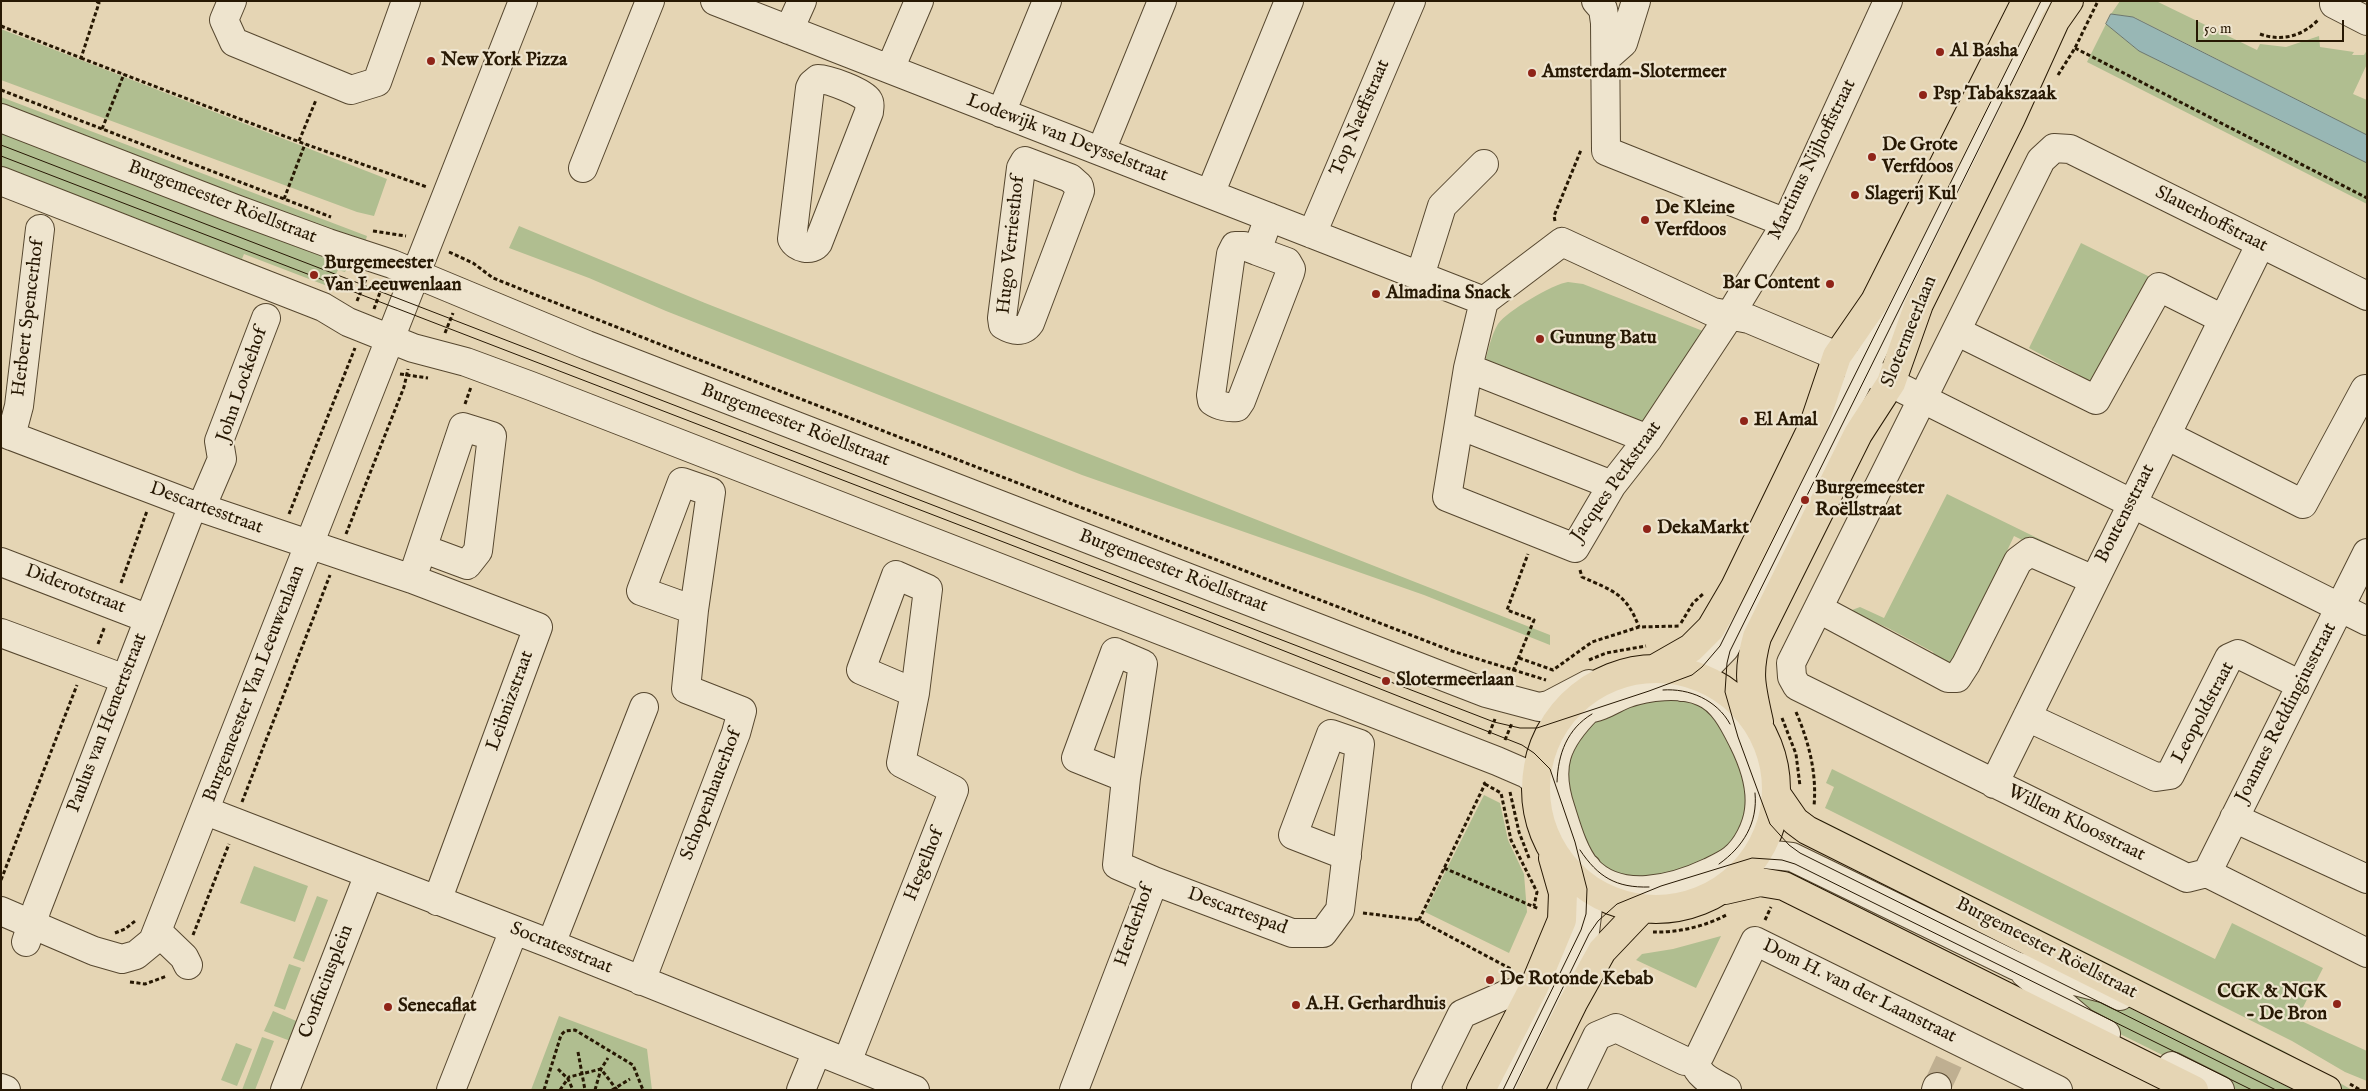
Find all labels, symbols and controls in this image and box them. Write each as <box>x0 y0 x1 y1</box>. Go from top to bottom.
scale bar <box>2198 10 2346 42</box>
text: 50 m <box>2204 19 2232 38</box>
place label: Al Basha <box>1950 41 2018 63</box>
marker: Al Basha <box>1934 46 1946 58</box>
place label: New York Pizza <box>441 50 567 72</box>
marker: New York Pizza <box>425 55 437 67</box>
street label: Top Naeffstraat <box>1326 56 1396 180</box>
place label: Amsterdam-Slotermeer <box>1542 62 1727 84</box>
marker: Amsterdam-Slotermeer <box>1526 67 1538 79</box>
street label: Martinus Nijhoffstraat <box>1764 76 1862 244</box>
place label: Psp Tabakszaak <box>1933 84 2056 106</box>
marker: Psp Tabakszaak <box>1917 89 1929 101</box>
street label: Lodewijk van Deysselstraat <box>963 90 1171 188</box>
place label: De Grote Verfdoos <box>1882 135 1958 179</box>
marker: De Grote Verfdoos <box>1866 151 1878 163</box>
street label: Burgemeester Röellstraat <box>124 156 320 250</box>
street label: Hugo Verriesthof <box>993 175 1031 315</box>
street label: Slauerhoffstraat <box>2151 182 2271 258</box>
place label: Slagerij Kul <box>1865 184 1957 206</box>
marker: Slagerij Kul <box>1849 189 1861 201</box>
place label: De Kleine Verfdoos <box>1655 198 1735 242</box>
marker: De Kleine Verfdoos <box>1639 214 1651 226</box>
street label: Herbert Spencerhof <box>8 238 50 398</box>
place label: Burgemeester Van Leeuwenlaan <box>324 253 462 297</box>
marker: Burgemeester Van Leeuwenlaan <box>308 269 320 281</box>
place label: Bar Content <box>1722 273 1820 295</box>
street label: Slotermeerlaan <box>1877 273 1943 391</box>
marker: Bar Content <box>1824 278 1836 290</box>
place label: Almadina Snack <box>1386 283 1511 305</box>
marker: Almadina Snack <box>1370 288 1382 300</box>
street label: John Lockehof <box>213 325 273 445</box>
place label: Gunung Batu <box>1550 328 1657 350</box>
marker: Gunung Batu <box>1534 333 1546 345</box>
street label: Burgemeester Röellstraat <box>697 379 893 473</box>
place label: El Amal <box>1754 410 1817 432</box>
marker: El Amal <box>1738 415 1750 427</box>
street label: Jacques Perkstraat <box>1567 417 1667 547</box>
street label: Boutensstraat <box>2091 461 2161 567</box>
street label: Descartesstraat <box>146 478 266 540</box>
place label: Burgemeester Roëllstraat <box>1815 478 1924 522</box>
marker: Burgemeester Roëllstraat <box>1799 494 1811 506</box>
place label: DekaMarkt <box>1657 518 1749 540</box>
marker: DekaMarkt <box>1641 523 1653 535</box>
street label: Burgemeester Röellstraat <box>1075 525 1271 619</box>
street label: Diderotstraat <box>21 560 129 620</box>
street label: Burgemeester Van Leeuwenlaan <box>199 563 311 805</box>
street label: Joannes Reddingiusstraat <box>2232 619 2342 807</box>
street label: Paulus van Hemertstraat <box>63 630 153 816</box>
street label: Leibnizstraat <box>482 648 540 754</box>
street label: Leopoldstraat <box>2168 658 2240 768</box>
place label: Slotermeerlaan <box>1396 670 1514 692</box>
marker: Slotermeerlaan <box>1380 675 1392 687</box>
street label: Schopenhauerhof <box>677 726 747 864</box>
street label: Willem Kloosstraat <box>2004 781 2148 867</box>
street label: Hegelhof <box>900 825 950 905</box>
street label: Herderhof <box>1110 882 1160 970</box>
street label: Descartespad <box>1184 883 1290 941</box>
street label: Burgemeester Röellstraat <box>1952 893 2140 1005</box>
street label: Socratesstraat <box>506 918 616 980</box>
street label: Confuciusplein <box>295 922 359 1042</box>
street label: Dom H. van der Laanstraat <box>1758 935 1960 1049</box>
place label: De Rotonde Kebab <box>1500 969 1653 991</box>
marker: De Rotonde Kebab <box>1484 974 1496 986</box>
place label: CGK & NGK - De Bron <box>2217 982 2327 1026</box>
place label: A.H. Gerhardhuis <box>1306 994 1446 1016</box>
place label: Senecaflat <box>398 996 477 1018</box>
marker: CGK & NGK - De Bron <box>2331 998 2343 1010</box>
marker: A.H. Gerhardhuis <box>1290 999 1302 1011</box>
marker: Senecaflat <box>382 1001 394 1013</box>

